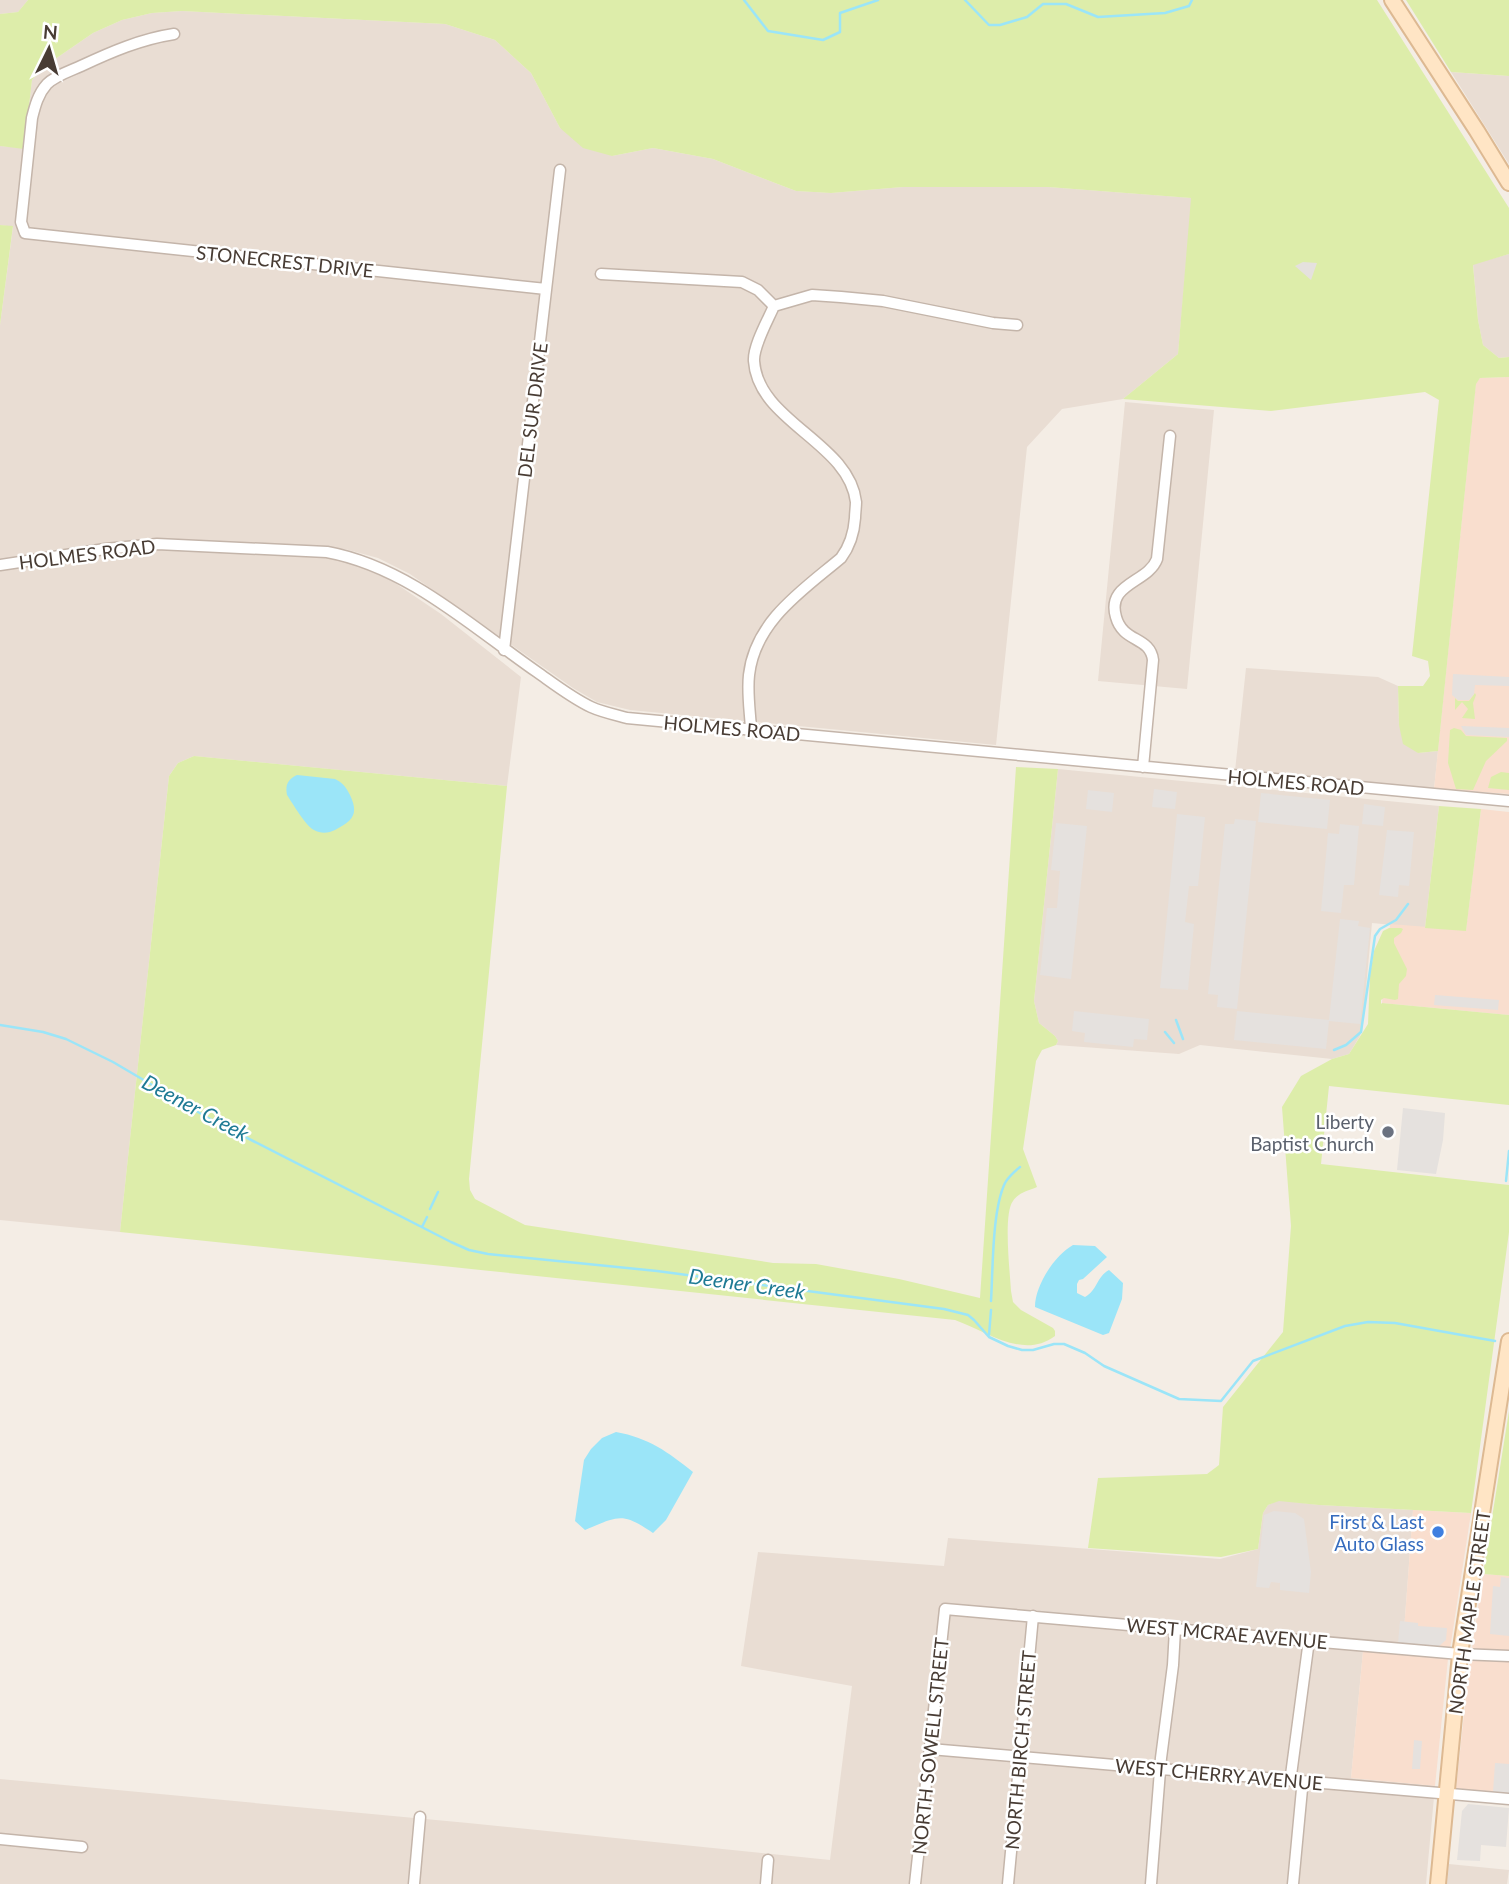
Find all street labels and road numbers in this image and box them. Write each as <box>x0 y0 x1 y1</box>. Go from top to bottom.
street label: STONECREST DRIVE <box>195 240 375 282</box>
street label: DEL SUR DRIVE <box>512 341 552 479</box>
street label: HOLMES ROAD <box>18 534 156 574</box>
street label: HOLMES ROAD <box>663 711 801 745</box>
street label: HOLMES ROAD <box>1227 765 1365 799</box>
street label: NORTH MAPLE STREET <box>1443 1508 1495 1716</box>
street label: WEST MCRAE AVENUE <box>1125 1613 1329 1653</box>
street label: NORTH SOWELL STREET <box>907 1636 953 1856</box>
street label: NORTH BIRCH STREET <box>1000 1649 1040 1851</box>
street label: WEST CHERRY AVENUE <box>1114 1753 1324 1795</box>

